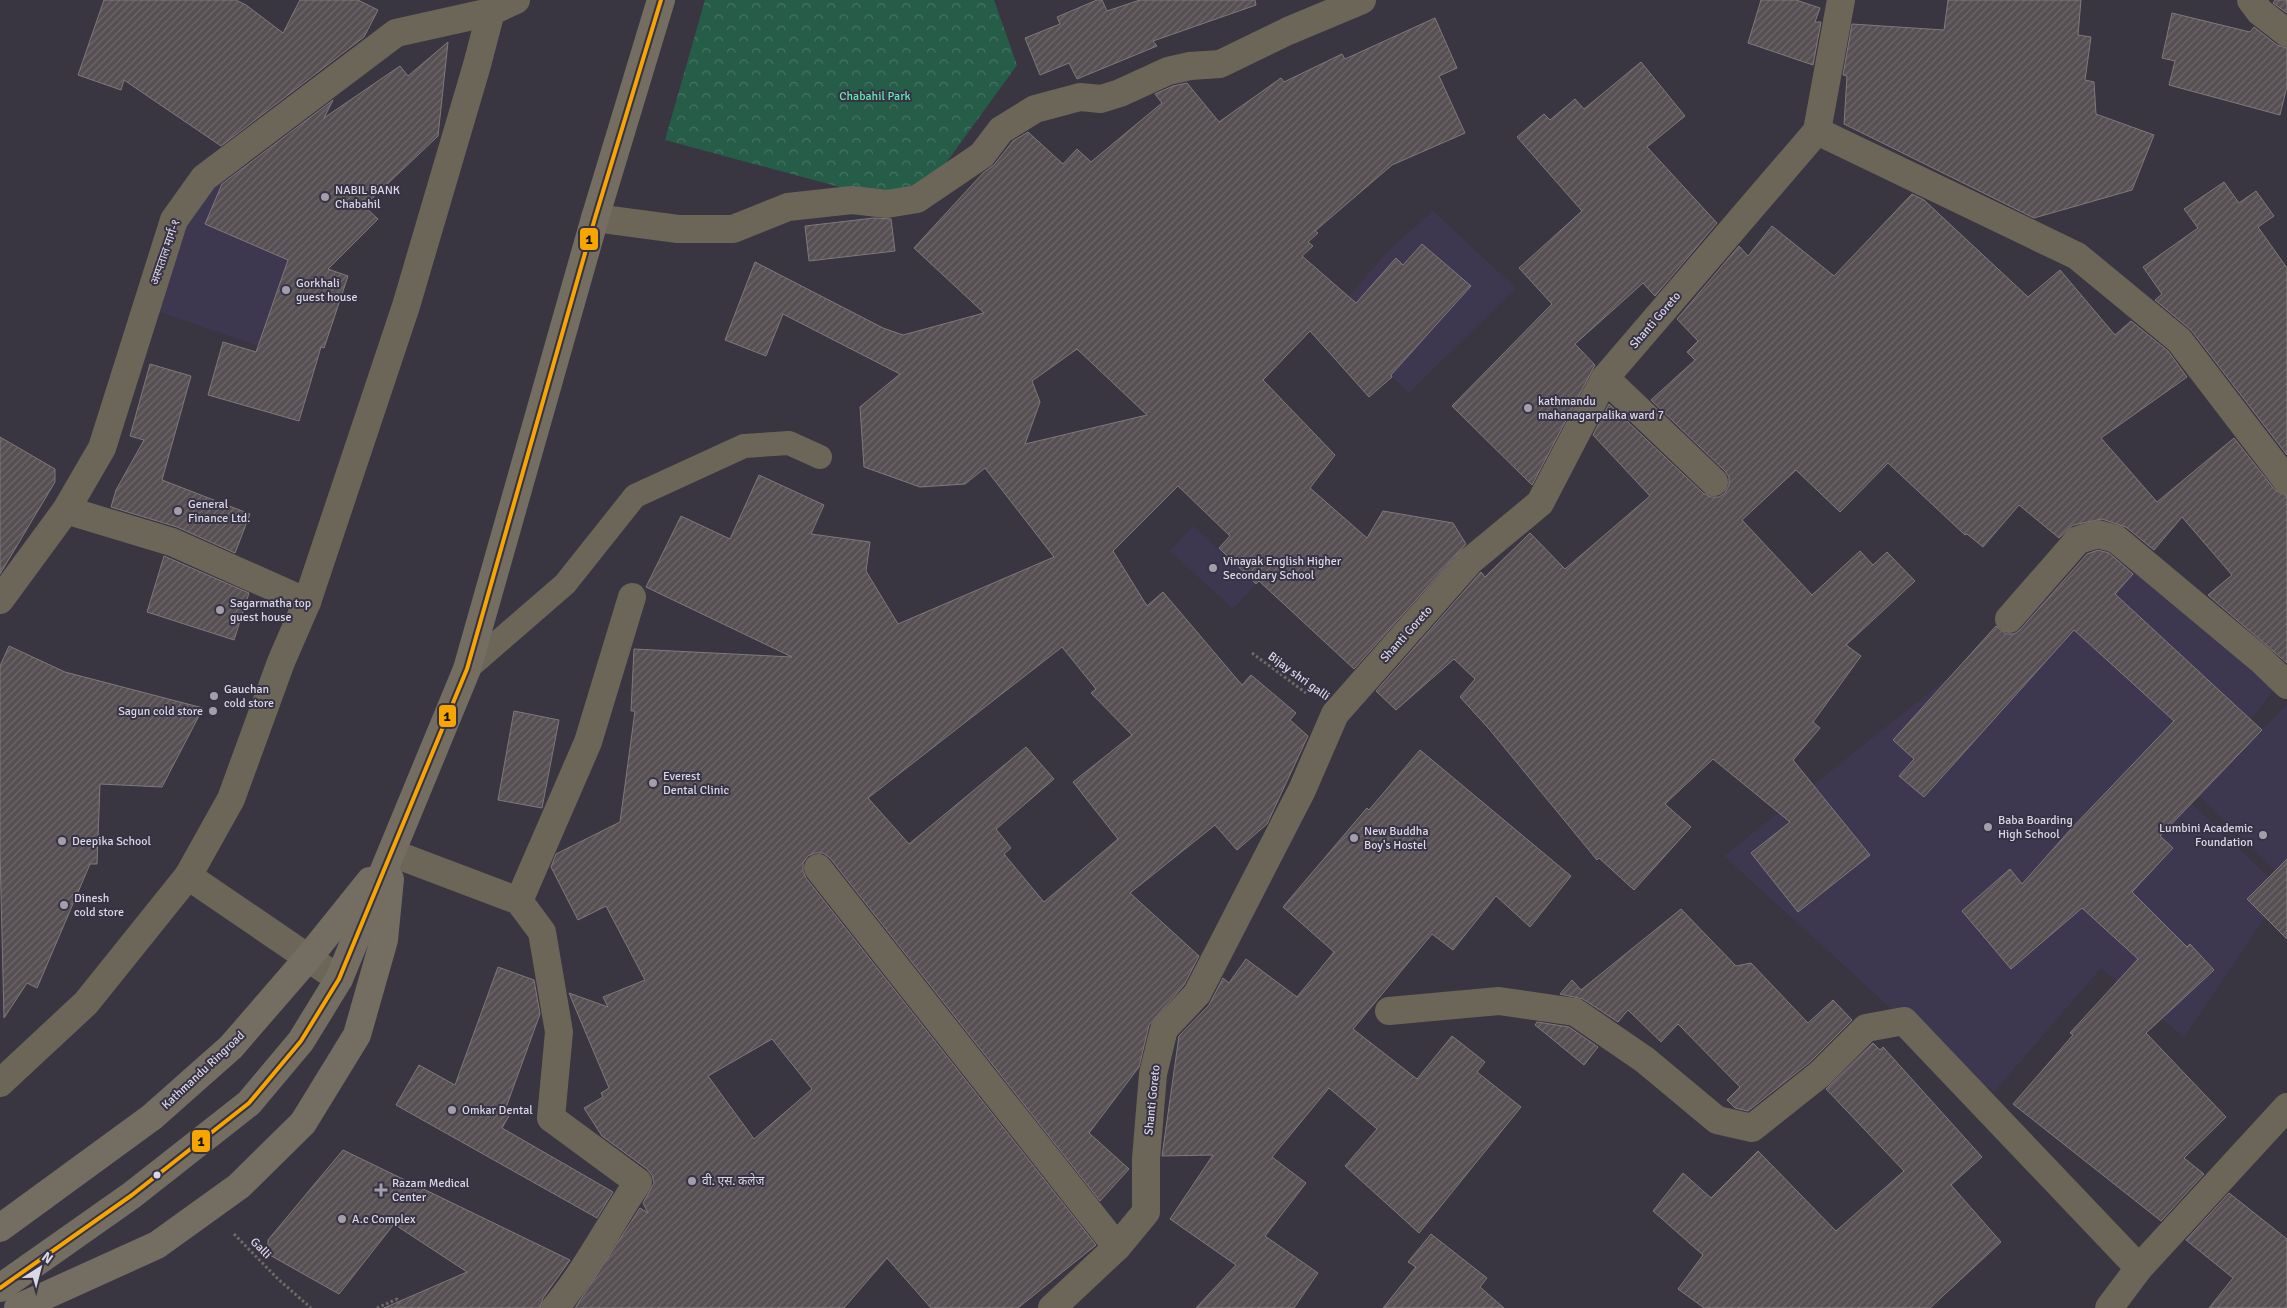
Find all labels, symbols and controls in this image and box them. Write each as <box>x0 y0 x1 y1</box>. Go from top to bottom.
park label: Chabahil Park <box>839 89 911 104</box>
place label: NABIL BANK Chabahil <box>335 183 400 212</box>
marker: NABIL BANK Chabahil <box>319 191 331 203</box>
street label: अस्पताल मार्ग-१ <box>147 217 184 287</box>
line badge: 1 <box>579 227 599 251</box>
text: 1 <box>585 231 593 248</box>
place label: Gorkhali guest house <box>296 276 358 305</box>
marker: Gorkhali guest house <box>280 284 292 296</box>
street label: Shanti Goreto <box>1627 289 1684 352</box>
place label: kathmandu mahanagarpalika ward 7 <box>1538 394 1664 423</box>
marker: kathmandu mahanagarpalika ward 7 <box>1522 402 1534 414</box>
place label: General Finance Ltd. <box>188 497 250 526</box>
marker: General Finance Ltd. <box>172 505 184 517</box>
place label: Vinayak English Higher Secondary School <box>1223 554 1342 583</box>
marker: Vinayak English Higher Secondary School <box>1207 562 1219 574</box>
place label: Sagarmatha top guest house <box>230 596 311 625</box>
street label: Shanti Goreto <box>1377 603 1436 666</box>
marker: Sagarmatha top guest house <box>214 604 226 616</box>
street label: Bijay shri galli <box>1265 649 1333 704</box>
place label: Gauchan cold store <box>224 682 274 711</box>
marker: Gauchan cold store <box>208 690 220 702</box>
place label: Sagun cold store <box>118 704 203 719</box>
line badge: 1 <box>438 704 457 728</box>
marker: Sagun cold store <box>207 705 219 717</box>
text: 1 <box>443 708 451 725</box>
place label: Everest Dental Clinic <box>663 769 730 798</box>
marker: Everest Dental Clinic <box>647 777 659 789</box>
place label: Baba Boarding High School <box>1998 813 2073 842</box>
marker: Baba Boarding High School <box>1982 821 1994 833</box>
place label: Lumbini Academic Foundation <box>2159 821 2253 850</box>
place label: New Buddha Boy's Hostel <box>1364 824 1429 853</box>
marker: Lumbini Academic Foundation <box>2257 829 2269 841</box>
marker: New Buddha Boy's Hostel <box>1348 832 1360 844</box>
place label: Deepika School <box>72 834 151 849</box>
marker: Deepika School <box>56 835 68 847</box>
place label: Dinesh cold store <box>74 891 124 920</box>
marker: Dinesh cold store <box>58 899 70 911</box>
street label: Kathmandu Ringroad <box>159 1028 248 1113</box>
street label: Shanti Goreto <box>1141 1064 1164 1136</box>
place label: Omkar Dental <box>462 1103 533 1118</box>
marker: Omkar Dental <box>446 1104 458 1116</box>
line badge: 1 <box>191 1129 211 1153</box>
text: 1 <box>197 1133 205 1150</box>
unlabelled marker <box>152 1170 162 1180</box>
place label: वी. एस. कलेज <box>702 1173 765 1189</box>
marker: वी. एस. कलेज <box>686 1175 698 1187</box>
place label: Razam Medical Center <box>392 1176 470 1205</box>
marker: Razam Medical Center <box>374 1183 388 1197</box>
place label: A.c Complex <box>352 1212 416 1227</box>
marker: A.c Complex <box>336 1213 348 1225</box>
street label: Galli <box>247 1235 274 1262</box>
north arrow <box>15 1243 65 1293</box>
text: N <box>38 1248 56 1268</box>

